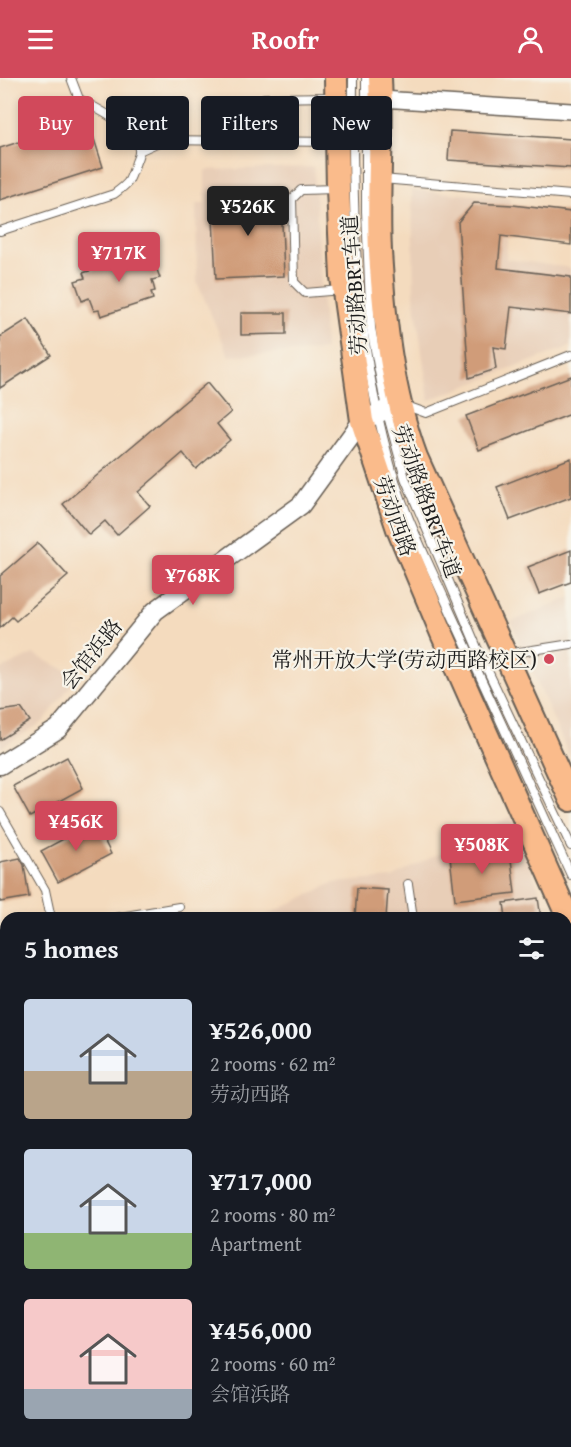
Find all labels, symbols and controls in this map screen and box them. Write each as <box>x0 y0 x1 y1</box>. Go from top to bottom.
text: Roofr <box>252 19 319 59</box>
icon: menu <box>24 23 57 56</box>
icon: person <box>514 23 547 56</box>
chip: Buy <box>18 96 94 150</box>
chip: Rent <box>106 96 189 150</box>
chip: Filters <box>201 96 299 150</box>
chip: New <box>311 96 392 150</box>
pin: ¥526K <box>206 186 290 237</box>
text: ¥526K <box>221 191 275 220</box>
street label: 劳动路BRT车道 <box>334 214 374 356</box>
pin: ¥717K <box>77 232 161 283</box>
text: ¥717K <box>92 237 146 266</box>
street label: 劳动路路BRT车道 <box>385 420 469 582</box>
street label: 劳动西路 <box>366 471 424 561</box>
pin: ¥768K <box>151 555 235 606</box>
text: ¥768K <box>166 560 220 589</box>
street label: 会馆浜路 <box>53 612 129 696</box>
place label: 常州开放大学(劳动西路校区) <box>271 644 537 675</box>
marker: 常州开放大学(劳动西路校区) <box>542 652 556 666</box>
pin: ¥456K <box>34 801 118 852</box>
text: ¥456K <box>49 806 103 835</box>
pin: ¥508K <box>440 824 524 875</box>
text: ¥508K <box>455 829 509 858</box>
text: 5 homes <box>24 929 119 968</box>
icon: filters <box>515 932 548 965</box>
text: ¥526,000 <box>210 1010 312 1049</box>
icon: home <box>72 1023 144 1095</box>
text: 2 rooms · 62 m² <box>210 1049 336 1078</box>
text: 劳动西路 <box>210 1079 290 1108</box>
text: ¥717,000 <box>210 1161 312 1200</box>
icon: home <box>72 1173 144 1245</box>
text: 2 rooms · 80 m² <box>210 1200 336 1229</box>
text: Apartment <box>210 1229 302 1258</box>
text: ¥456,000 <box>210 1310 312 1349</box>
icon: home <box>72 1323 144 1395</box>
text: 2 rooms · 60 m² <box>210 1349 336 1378</box>
text: 会馆浜路 <box>210 1379 290 1408</box>

